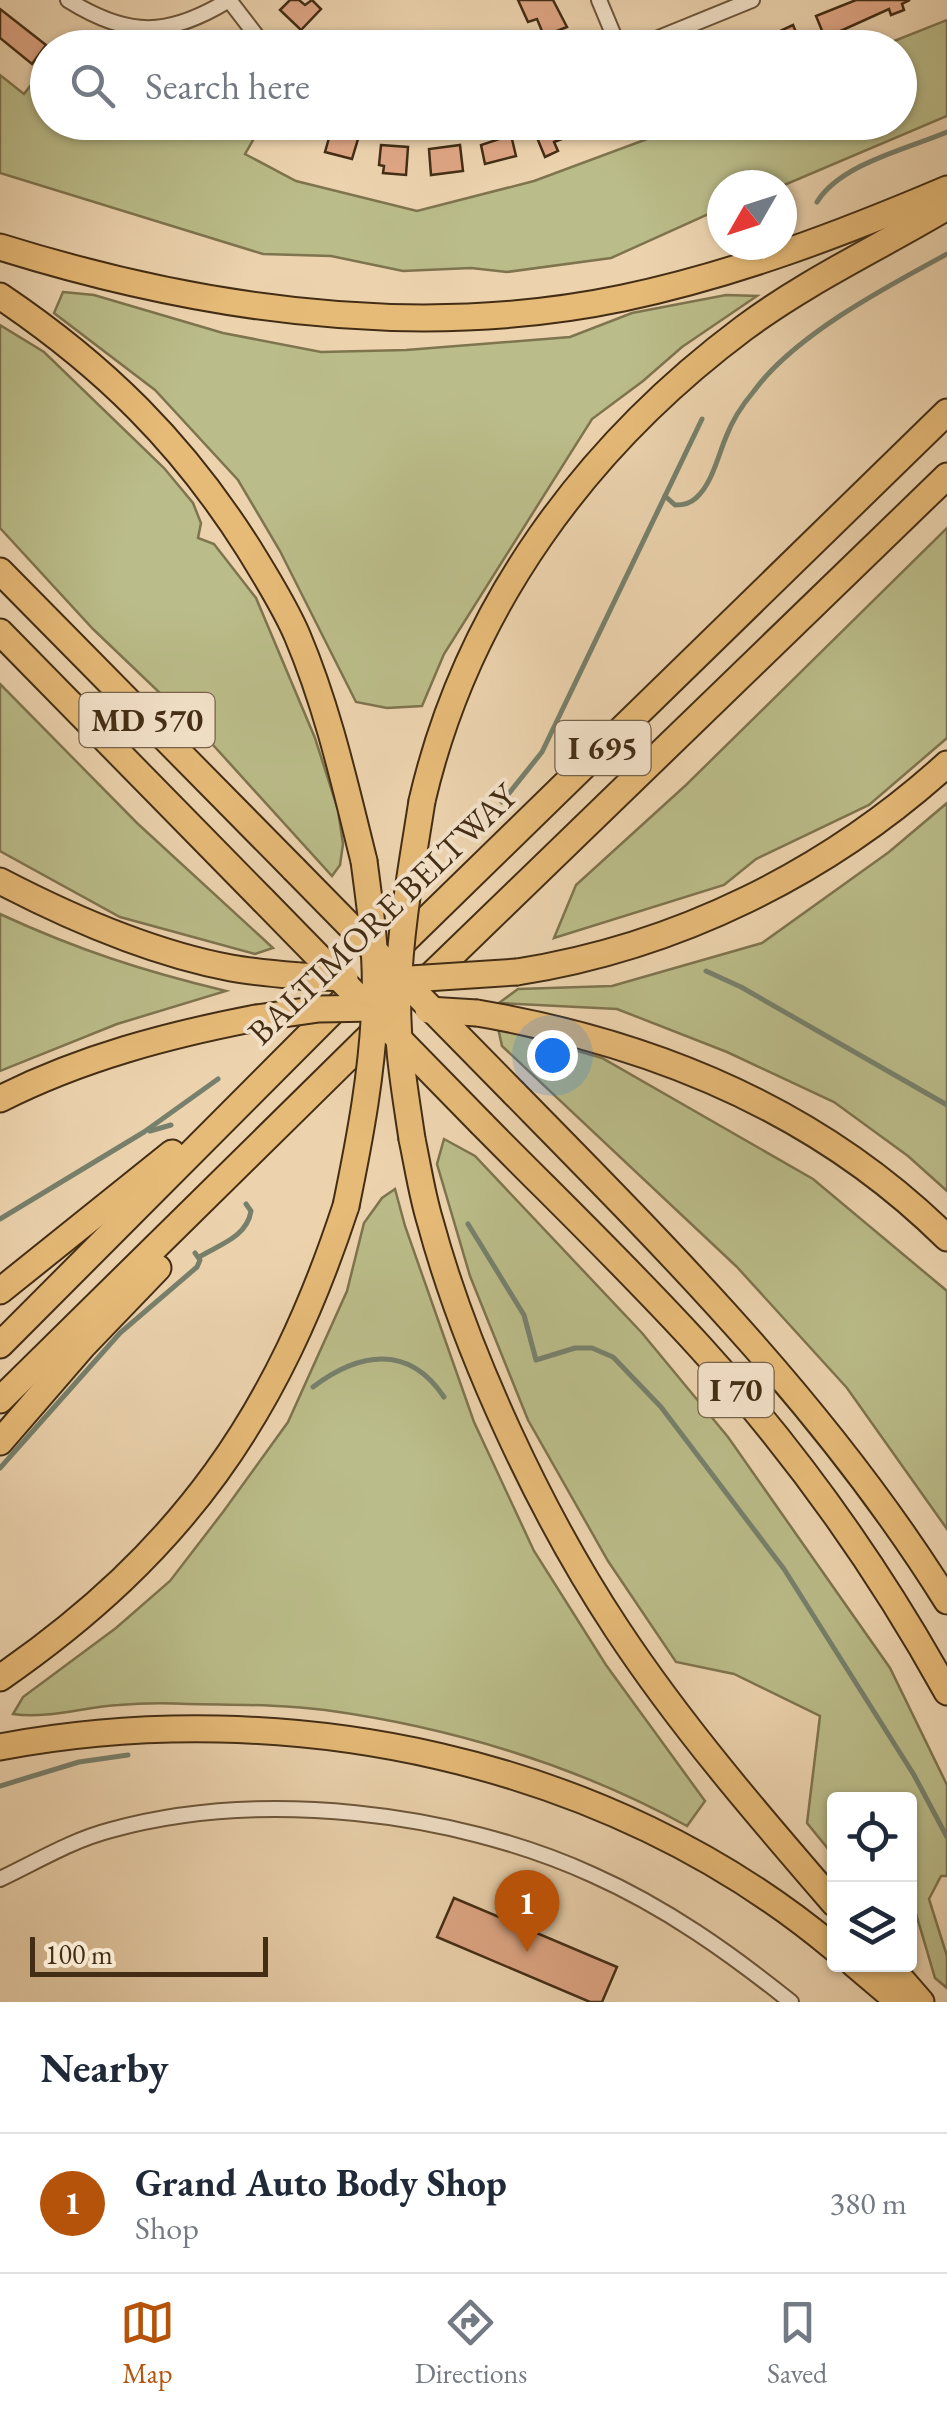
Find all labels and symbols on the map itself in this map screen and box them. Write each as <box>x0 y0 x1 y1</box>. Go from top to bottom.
north arrow <box>707 170 797 260</box>
road number: MD 570 <box>80 693 214 747</box>
road number: I 695 <box>556 721 650 775</box>
street label: BALTIMORE BELTWAY <box>238 772 527 1054</box>
your location <box>527 1030 578 1081</box>
road number: I 70 <box>698 1363 774 1417</box>
pin: 1 <box>494 1870 560 1952</box>
scale bar <box>30 1932 268 1976</box>

